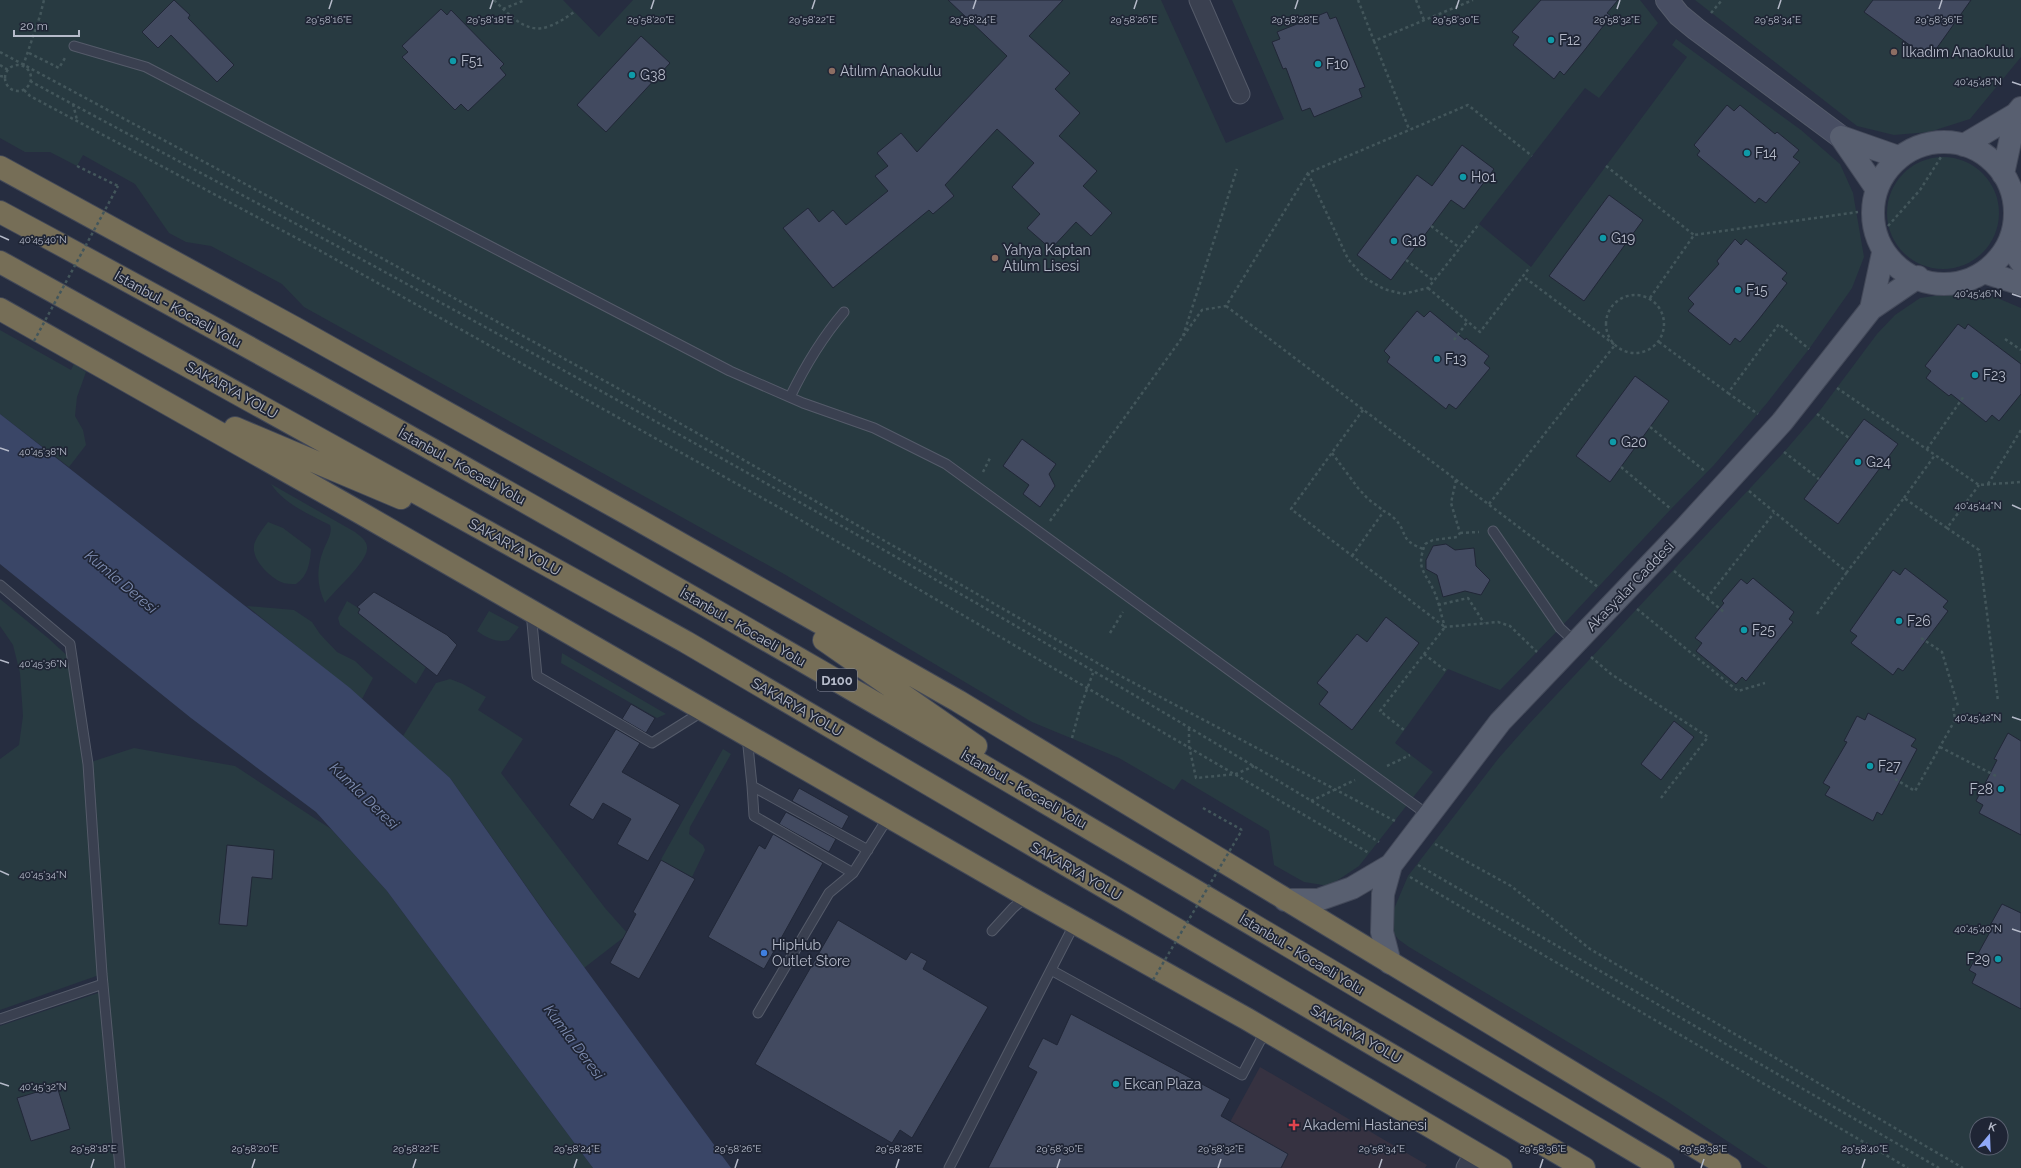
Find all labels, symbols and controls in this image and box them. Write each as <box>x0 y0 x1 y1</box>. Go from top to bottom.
scale bar <box>14 12 79 38</box>
text: 29°58'16"E <box>306 14 352 25</box>
text: 29°58'18"E <box>467 14 513 25</box>
text: 29°58'20"E <box>628 14 674 25</box>
text: 29°58'22"E <box>789 14 835 25</box>
text: 29°58'24"E <box>950 14 996 25</box>
text: 29°58'26"E <box>1111 14 1157 25</box>
text: 29°58'28"E <box>1272 14 1318 25</box>
text: 29°58'30"E <box>1433 14 1479 25</box>
text: 29°58'32"E <box>1594 14 1640 25</box>
text: 29°58'34"E <box>1755 14 1801 25</box>
text: 29°58'36"E <box>1916 14 1962 25</box>
text: 20 m <box>20 19 48 33</box>
place label: F12 <box>1559 32 1580 48</box>
marker: F12 <box>1546 35 1556 45</box>
place label: İlkadım Anaokulu <box>1902 42 2014 60</box>
marker: İlkadım Anaokulu <box>1889 47 1899 57</box>
place label: F51 <box>461 53 483 69</box>
marker: F51 <box>448 56 458 66</box>
place label: F10 <box>1326 56 1349 72</box>
marker: F10 <box>1313 59 1323 69</box>
place label: Atılım Anaokulu <box>840 63 941 79</box>
marker: Atılım Anaokulu <box>827 66 837 76</box>
place label: G38 <box>640 67 666 83</box>
marker: G38 <box>627 70 637 80</box>
text: 40°45'48"N <box>1954 76 2002 87</box>
place label: F14 <box>1755 145 1777 161</box>
marker: F14 <box>1742 148 1752 158</box>
place label: H01 <box>1471 169 1496 185</box>
marker: H01 <box>1458 172 1468 182</box>
place label: G19 <box>1611 230 1635 246</box>
place label: G18 <box>1402 233 1426 249</box>
marker: G19 <box>1598 233 1608 243</box>
text: 40°45'40"N <box>19 234 67 245</box>
marker: G18 <box>1389 236 1399 246</box>
place label: Yahya Kaptan Atılım Lisesi <box>1003 242 1091 274</box>
marker: Yahya Kaptan Atılım Lisesi <box>990 253 1000 263</box>
street label: İstanbul - Kocaeli Yolu <box>112 266 245 351</box>
place label: F15 <box>1746 282 1768 298</box>
marker: F15 <box>1733 285 1743 295</box>
text: 40°45'46"N <box>1954 288 2002 299</box>
place label: F13 <box>1445 351 1466 367</box>
marker: F13 <box>1432 354 1442 364</box>
street label: SAKARYA YOLU <box>183 358 281 422</box>
place label: F23 <box>1983 367 2006 383</box>
marker: F23 <box>1970 370 1980 380</box>
street label: İstanbul - Kocaeli Yolu <box>396 423 529 508</box>
place label: G20 <box>1621 434 1647 450</box>
marker: G20 <box>1608 437 1618 447</box>
text: 40°45'38"N <box>19 446 67 457</box>
place label: G24 <box>1866 454 1891 470</box>
marker: G24 <box>1853 457 1863 467</box>
text: 40°45'44"N <box>1955 500 2001 511</box>
street label: SAKARYA YOLU <box>466 515 564 579</box>
street label: Akasyalar Caddesi <box>1583 538 1677 634</box>
water label: Kumla Deresi <box>81 547 161 618</box>
street label: İstanbul - Kocaeli Yolu <box>677 583 810 670</box>
place label: F26 <box>1907 613 1931 629</box>
marker: F26 <box>1894 616 1904 626</box>
place label: F25 <box>1752 622 1775 638</box>
marker: F25 <box>1739 625 1749 635</box>
text: 40°45'36"N <box>19 658 67 669</box>
road number: D100 <box>817 669 857 691</box>
street label: SAKARYA YOLU <box>749 674 845 740</box>
text: 40°45'42"N <box>1955 712 2001 723</box>
street label: İstanbul - Kocaeli Yolu <box>958 745 1091 832</box>
place label: F27 <box>1878 758 1901 774</box>
water label: Kumla Deresi <box>326 759 403 834</box>
marker: F27 <box>1865 761 1875 771</box>
place label: F28 <box>1970 781 1993 797</box>
marker: F28 <box>1996 784 2006 794</box>
street label: SAKARYA YOLU <box>1028 838 1124 904</box>
text: 40°45'34"N <box>19 869 67 880</box>
street label: İstanbul - Kocaeli Yolu <box>1237 909 1368 998</box>
text: 40°45'40"N <box>1954 923 2002 934</box>
place label: HipHub Outlet Store <box>772 937 850 969</box>
marker: HipHub Outlet Store <box>759 948 769 958</box>
place label: F29 <box>1967 951 1990 967</box>
marker: F29 <box>1993 954 2003 964</box>
water label: Kumla Deresi <box>540 1001 608 1084</box>
street label: SAKARYA YOLU <box>1308 1001 1404 1067</box>
place label: Ekcan Plaza <box>1124 1076 1201 1092</box>
marker: Ekcan Plaza <box>1111 1079 1121 1089</box>
text: 40°45'32"N <box>19 1081 67 1092</box>
north arrow <box>1969 1116 2009 1156</box>
place label: Akademi Hastanesi <box>1303 1117 1427 1133</box>
marker: Akademi Hastanesi <box>1288 1119 1300 1131</box>
text: K <box>1986 1120 1998 1135</box>
text: 29°58'18"E <box>71 1143 117 1154</box>
text: 29°58'20"E <box>232 1143 278 1154</box>
text: 29°58'22"E <box>393 1143 439 1154</box>
text: 29°58'24"E <box>554 1143 600 1154</box>
text: 29°58'26"E <box>715 1143 761 1154</box>
text: 29°58'28"E <box>876 1143 922 1154</box>
text: 29°58'30"E <box>1037 1143 1083 1154</box>
text: 29°58'32"E <box>1198 1143 1244 1154</box>
text: 29°58'34"E <box>1359 1143 1405 1154</box>
text: 29°58'36"E <box>1520 1143 1566 1154</box>
text: 29°58'38"E <box>1681 1143 1727 1154</box>
text: 29°58'40"E <box>1842 1143 1888 1154</box>

